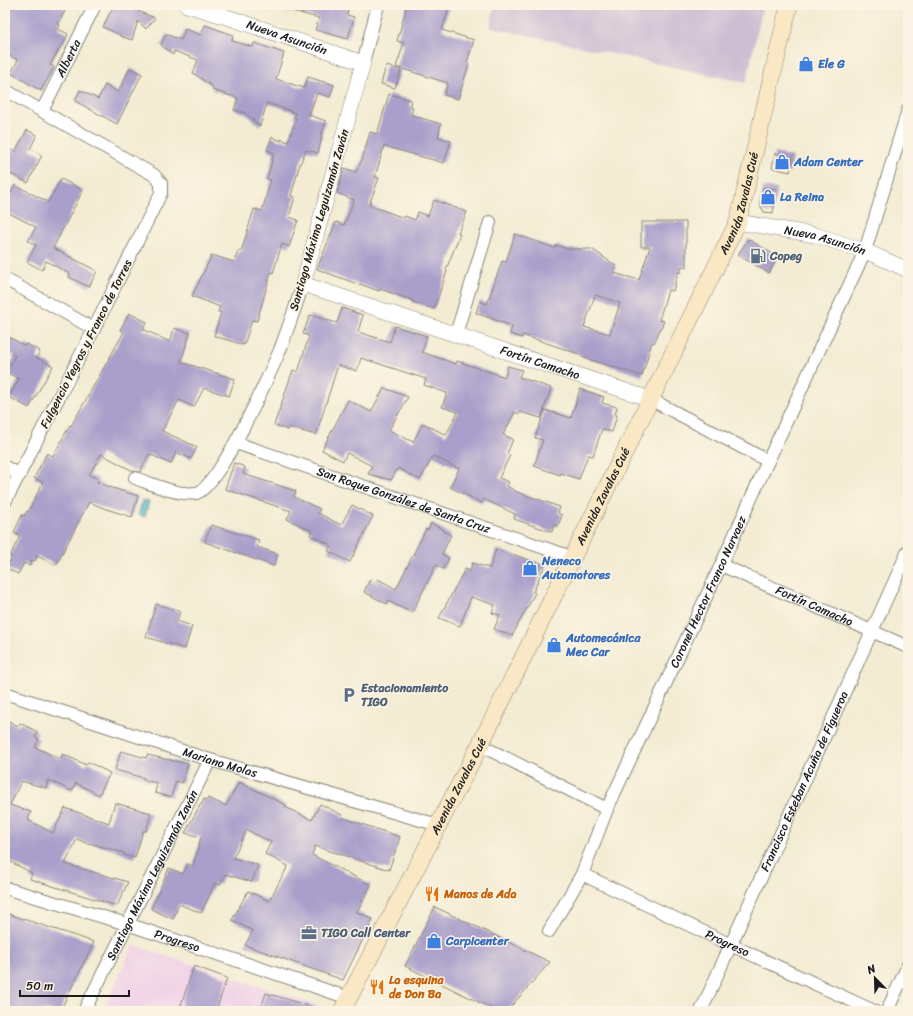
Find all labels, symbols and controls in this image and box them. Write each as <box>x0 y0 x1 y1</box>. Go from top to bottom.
street label: Nueva Asunción <box>244 13 331 61</box>
street label: Alberta <box>49 35 88 82</box>
place label: Ele G <box>818 53 845 75</box>
shop icon: Ele G <box>797 55 815 73</box>
street label: Santiago Máximo Leguizamón Zaván <box>282 126 356 314</box>
street label: Avenida Zavalas Cué <box>712 150 765 259</box>
place label: Adam Center <box>793 151 864 173</box>
shop icon: Adam Center <box>773 153 791 171</box>
place label: La Reina <box>780 186 824 208</box>
shop icon: La Reina <box>759 188 777 206</box>
street label: Nueva Asunción <box>783 219 869 262</box>
place label: Copeg <box>769 245 803 267</box>
fuel station icon: Copeg <box>749 247 767 265</box>
street label: Fulgencio Yegros y Franco de Torres <box>34 256 138 432</box>
street label: Fortín Camacho <box>497 339 583 386</box>
street label: Avenida Zavalas Cué <box>569 444 636 550</box>
street label: San Roque González de Santa Cruz <box>314 460 494 540</box>
street label: Coronel Hector Franco Narvaez <box>663 512 753 672</box>
place label: Neneco Automotores <box>541 550 611 586</box>
shop icon: Neneco Automotores <box>521 559 539 577</box>
street label: Fortín Camacho <box>772 579 857 633</box>
place label: Automecánica Mec Car <box>565 627 641 663</box>
shop icon: Automecánica Mec Car <box>545 636 563 654</box>
place label: Estacionamiento TIGO <box>361 677 449 713</box>
parking icon: Estacionamiento TIGO <box>340 686 358 704</box>
street label: Francisco Esteban Acuña de Figueroa <box>754 687 855 875</box>
street label: Avenida Zavalas Cué <box>424 734 493 840</box>
street label: Mariano Molas <box>180 741 260 784</box>
street label: Santiago Máximo Leguizamón Zaván <box>100 786 205 964</box>
place label: Manos de Ada <box>443 883 516 905</box>
restaurant icon: Manos de Ada <box>423 885 441 903</box>
place label: TIGO Call Center <box>321 922 411 944</box>
street label: Progreso <box>151 923 203 959</box>
street label: Progreso <box>701 923 753 963</box>
office icon: TIGO Call Center <box>300 924 318 942</box>
place label: Carpicenter <box>445 930 510 952</box>
shop icon: Carpicenter <box>425 932 443 950</box>
north arrow <box>855 958 895 998</box>
text: N <box>863 959 879 980</box>
place label: La esquina de Don Ba <box>389 969 444 1005</box>
scale bar <box>20 972 129 998</box>
text: 50 m <box>26 975 53 997</box>
restaurant icon: La esquina de Don Ba <box>368 978 386 996</box>

